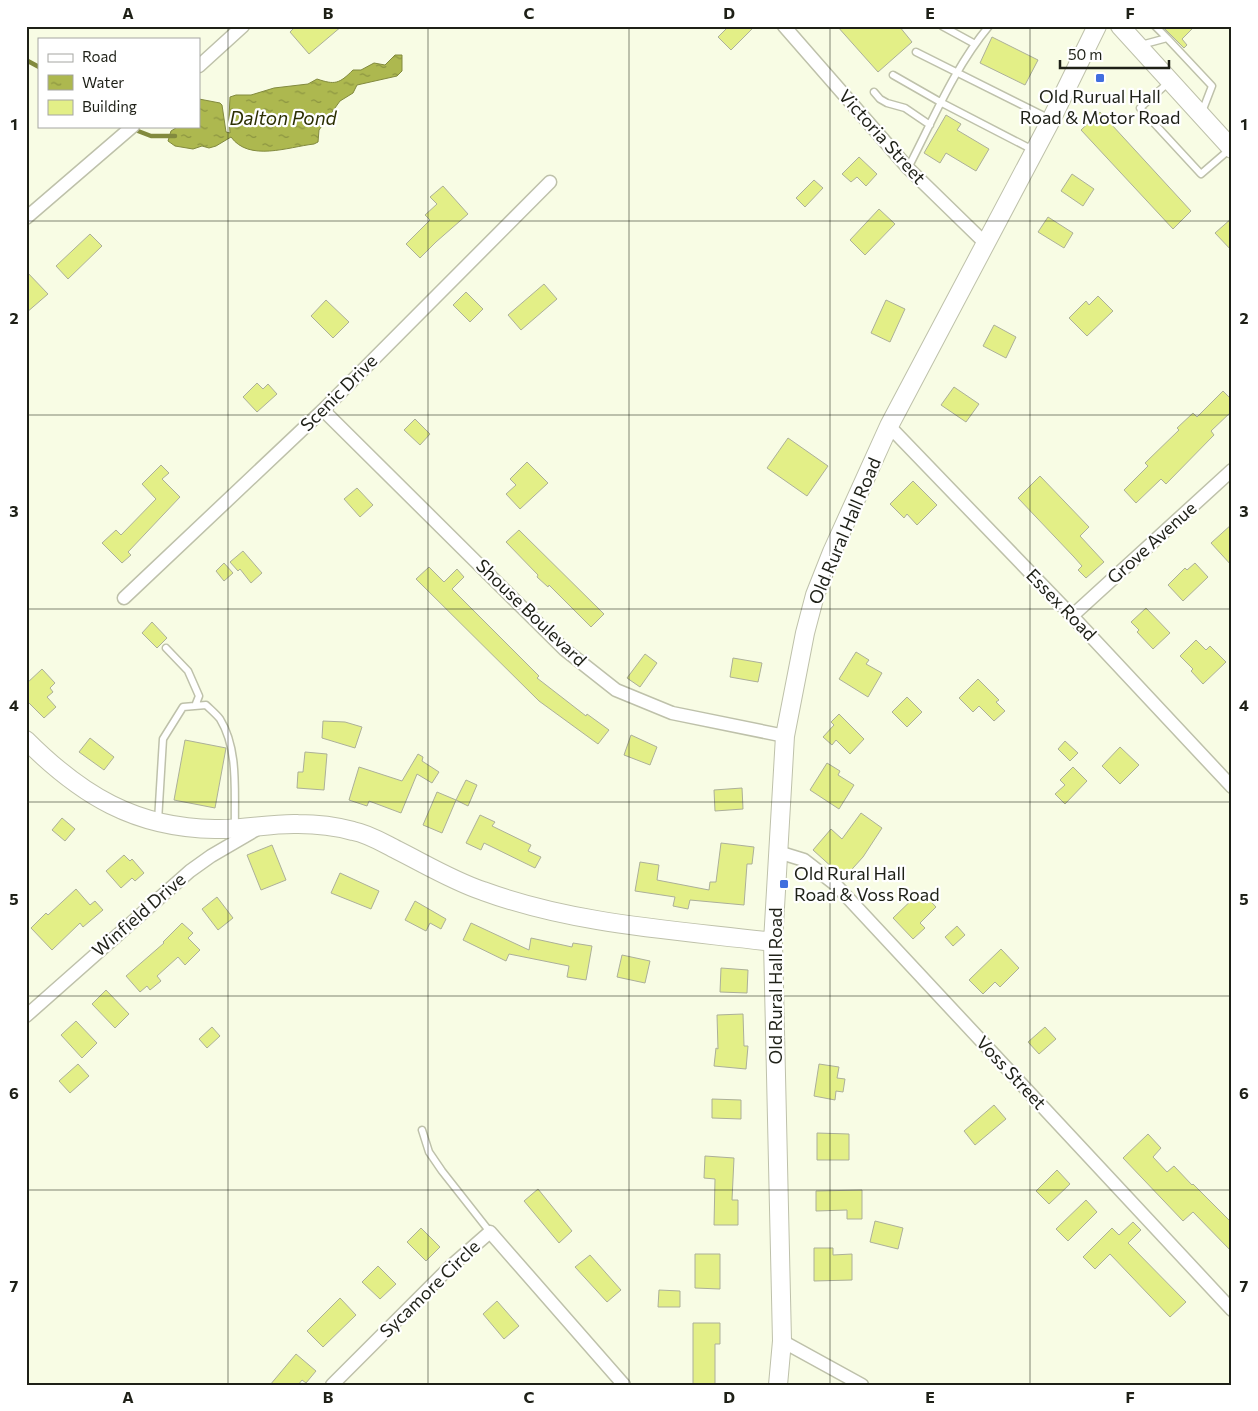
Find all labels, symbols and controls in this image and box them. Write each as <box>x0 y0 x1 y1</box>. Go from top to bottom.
text: A <box>122 3 134 22</box>
text: B <box>323 3 334 22</box>
text: C <box>524 3 535 22</box>
text: D <box>723 3 735 22</box>
text: E <box>925 3 935 22</box>
text: F <box>1125 3 1135 22</box>
legend <box>38 38 200 128</box>
scale bar <box>1060 38 1169 70</box>
text: 50 m <box>1068 45 1102 63</box>
text: Road <box>82 47 117 65</box>
marker: Old Rurual Hall Road & Motor Road <box>1094 72 1106 84</box>
text: Water <box>82 73 124 91</box>
street label: Victoria Street <box>835 85 931 188</box>
place label: Old Rurual Hall Road & Motor Road <box>1020 85 1180 128</box>
text: Building <box>82 97 137 115</box>
water label: Dalton Pond <box>229 106 338 129</box>
text: 1 <box>10 114 18 133</box>
text: 1 <box>1240 114 1248 133</box>
text: 2 <box>9 308 19 327</box>
text: 2 <box>1239 308 1249 327</box>
street label: Scenic Drive <box>295 349 381 435</box>
street label: Old Rural Hall Road <box>803 454 885 607</box>
street label: Grove Avenue <box>1102 496 1200 588</box>
text: 3 <box>9 501 19 520</box>
text: 3 <box>1239 501 1249 520</box>
street label: Shouse Boulevard <box>472 554 591 670</box>
street label: Essex Road <box>1022 564 1101 645</box>
text: 4 <box>9 695 19 714</box>
text: 4 <box>1239 695 1249 714</box>
place label: Old Rural Hall Road & Voss Road <box>794 862 940 905</box>
street label: Winfield Drive <box>87 868 189 961</box>
marker: Old Rural Hall Road & Voss Road <box>778 878 790 890</box>
text: 5 <box>9 889 19 908</box>
text: 5 <box>1239 889 1249 908</box>
street label: Old Rural Hall Road <box>764 907 786 1065</box>
street label: Voss Street <box>972 1031 1051 1114</box>
text: 6 <box>9 1083 19 1102</box>
text: 6 <box>1239 1083 1249 1102</box>
street label: Sycamore Circle <box>375 1235 484 1342</box>
text: 7 <box>10 1276 19 1295</box>
text: 7 <box>1240 1276 1249 1295</box>
text: A <box>122 1387 134 1406</box>
text: B <box>323 1387 334 1406</box>
text: C <box>524 1387 535 1406</box>
text: D <box>723 1387 735 1406</box>
text: E <box>925 1387 935 1406</box>
text: F <box>1125 1387 1135 1406</box>

